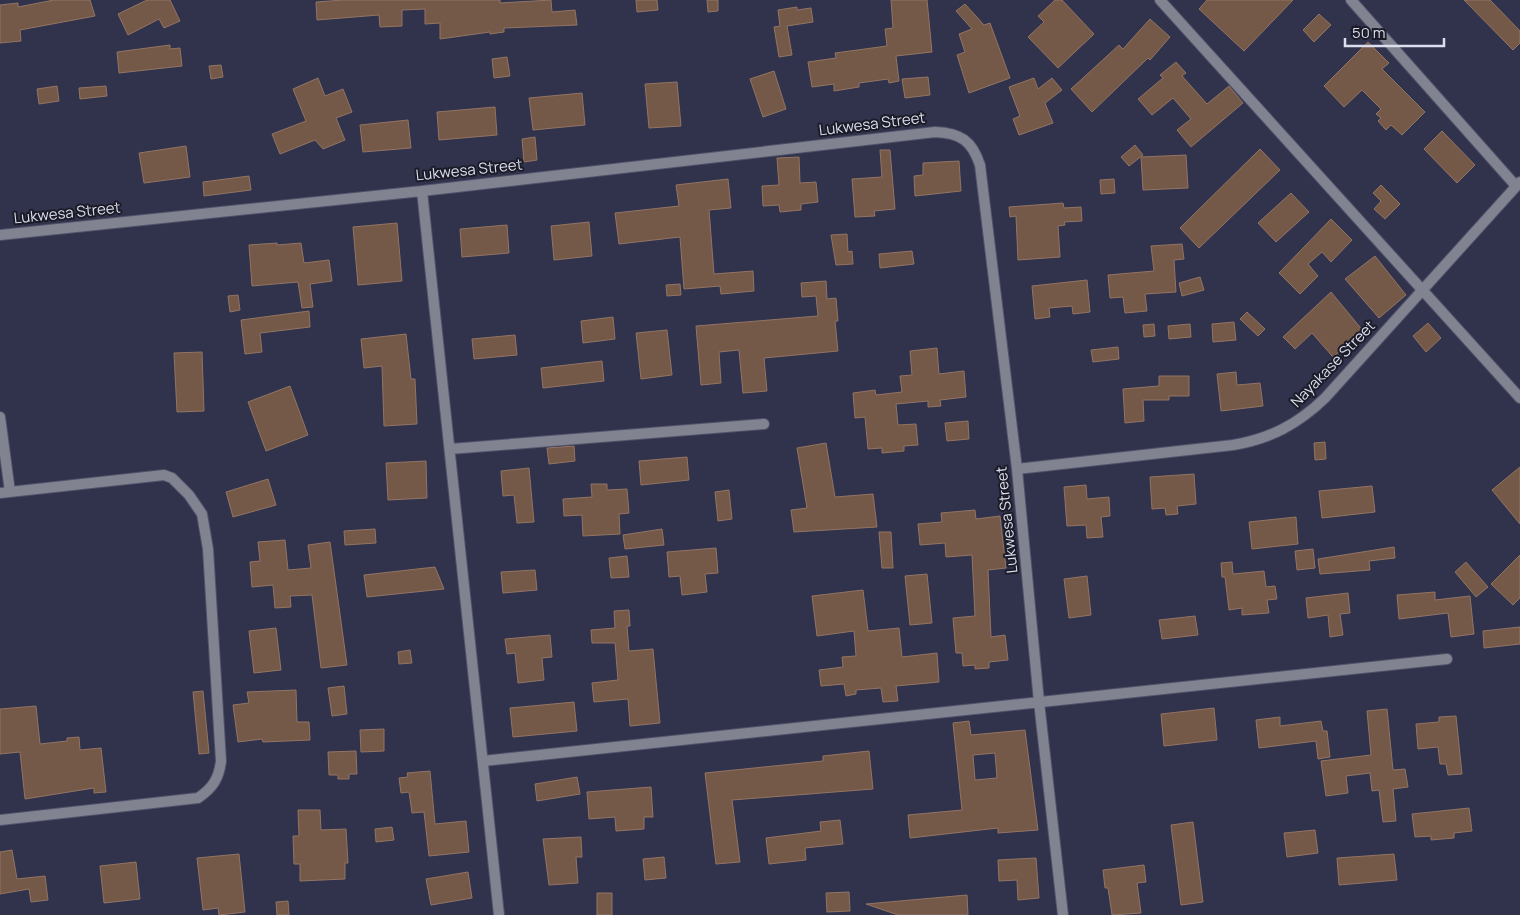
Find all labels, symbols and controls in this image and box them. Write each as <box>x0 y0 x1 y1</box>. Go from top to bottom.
scale bar <box>1345 15 1444 47</box>
text: 50 m <box>1352 22 1386 43</box>
street label: Lukwesa Street <box>817 107 926 140</box>
street label: Lukwesa Street <box>415 153 523 186</box>
street label: Lukwesa Street <box>13 196 121 229</box>
street label: Nayakase Street <box>1286 316 1380 412</box>
street label: Lukwesa Street <box>990 466 1023 574</box>

